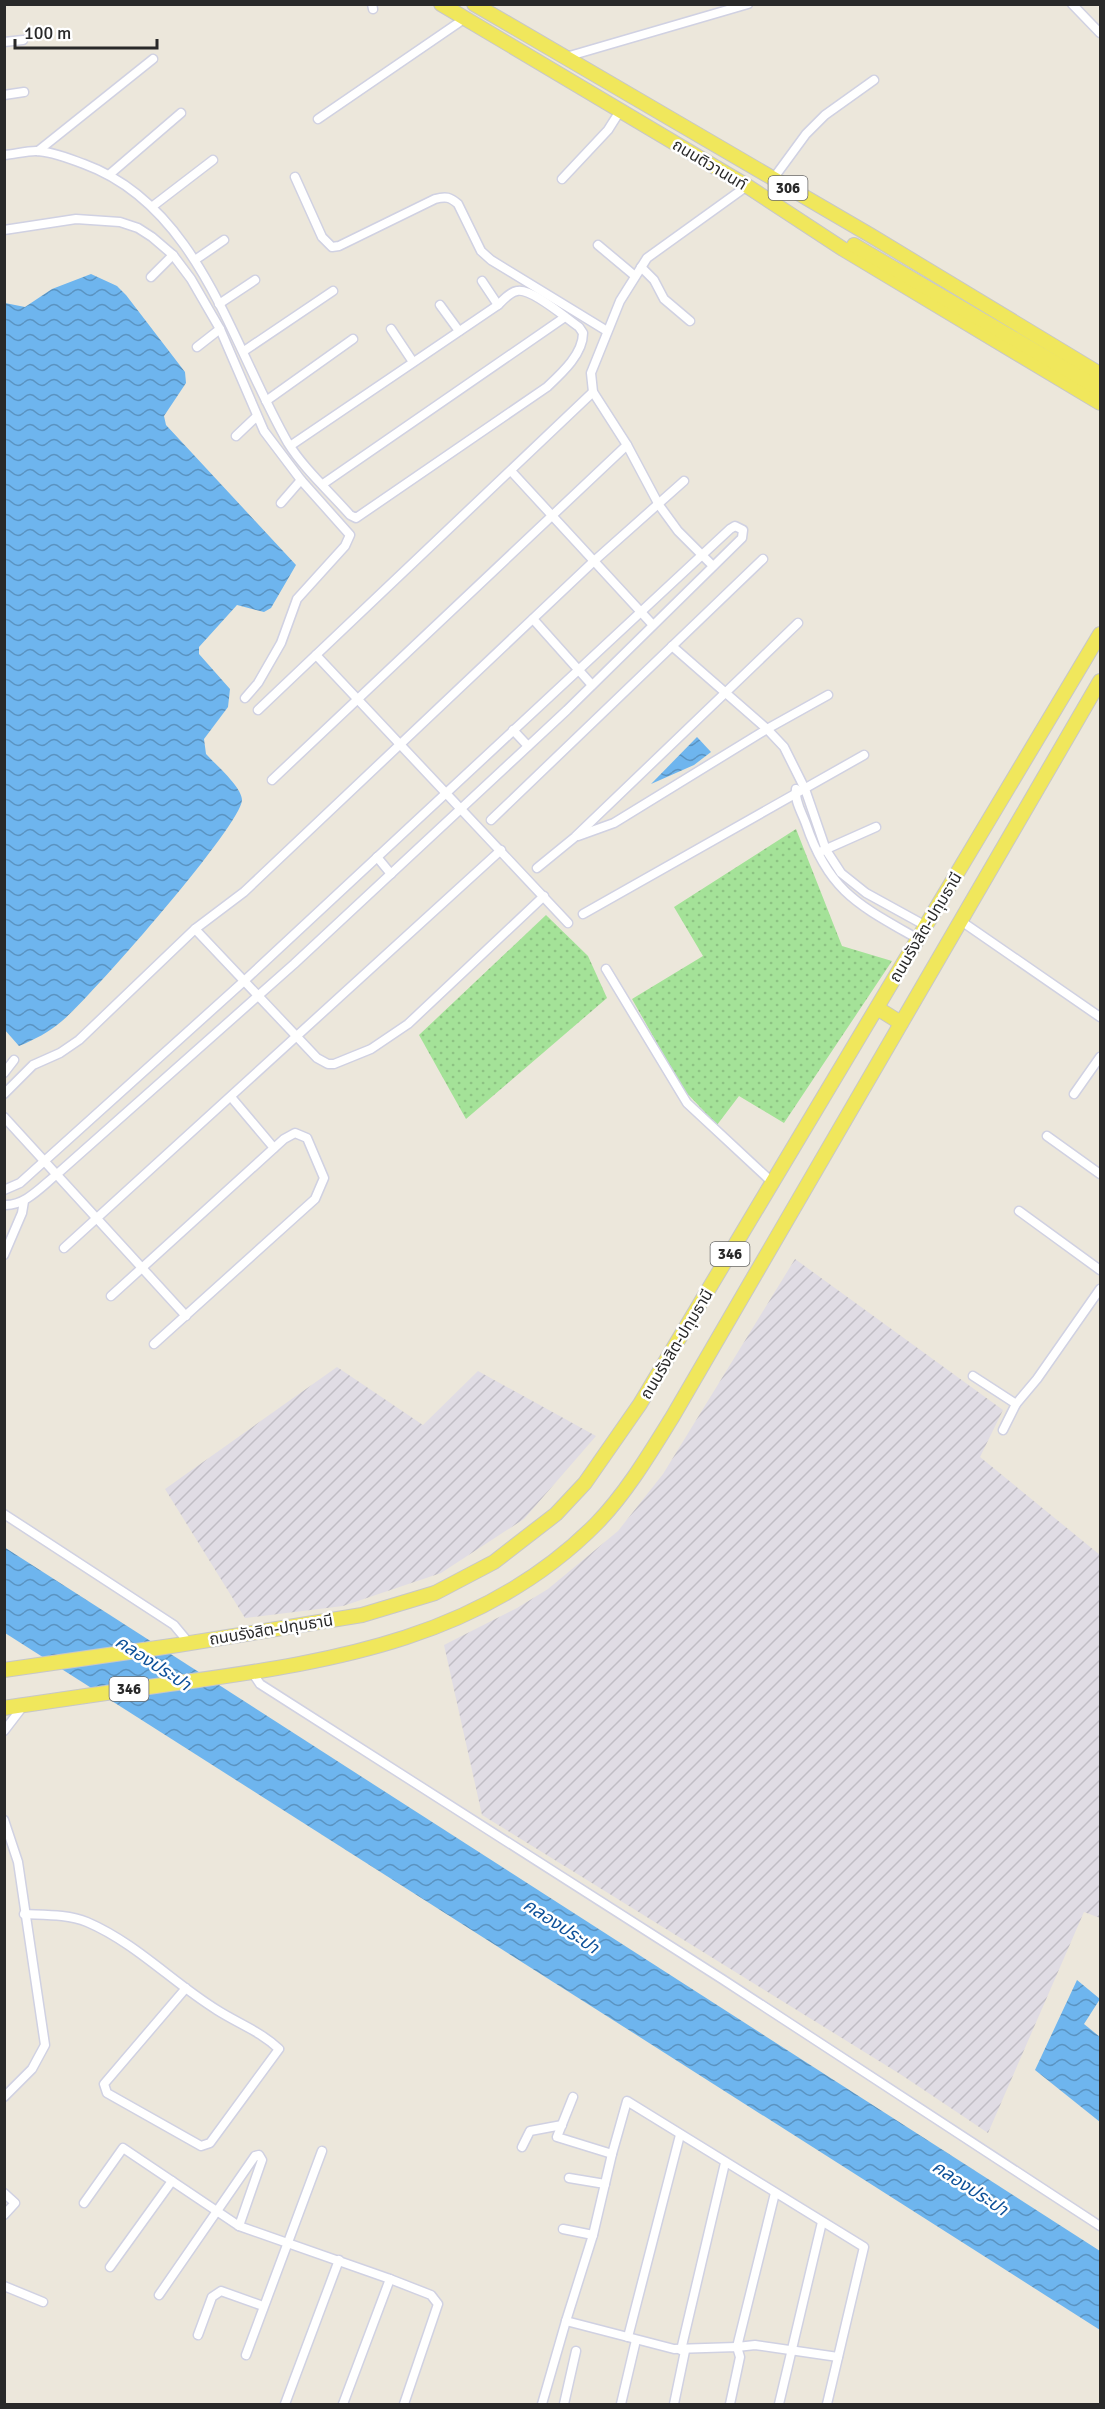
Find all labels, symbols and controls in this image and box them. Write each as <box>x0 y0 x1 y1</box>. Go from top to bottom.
scale bar <box>15 12 158 50</box>
text: 100 m <box>24 22 71 44</box>
street label: ถนนติวานนท์ <box>669 135 750 195</box>
road number: 306 <box>768 176 808 200</box>
street label: ถนนรังสิต-ปทุมธานี <box>885 869 967 986</box>
road number: 346 <box>710 1242 750 1266</box>
street label: ถนนรังสิต-ปทุมธานี <box>636 1286 718 1403</box>
street label: ถนนรังสิต-ปทุมธานี <box>208 1610 334 1650</box>
water label: คลองประปา <box>111 1631 195 1696</box>
road number: 346 <box>110 1677 148 1701</box>
water label: คลองประปา <box>519 1894 603 1959</box>
water label: คลองประปา <box>928 2156 1012 2221</box>

